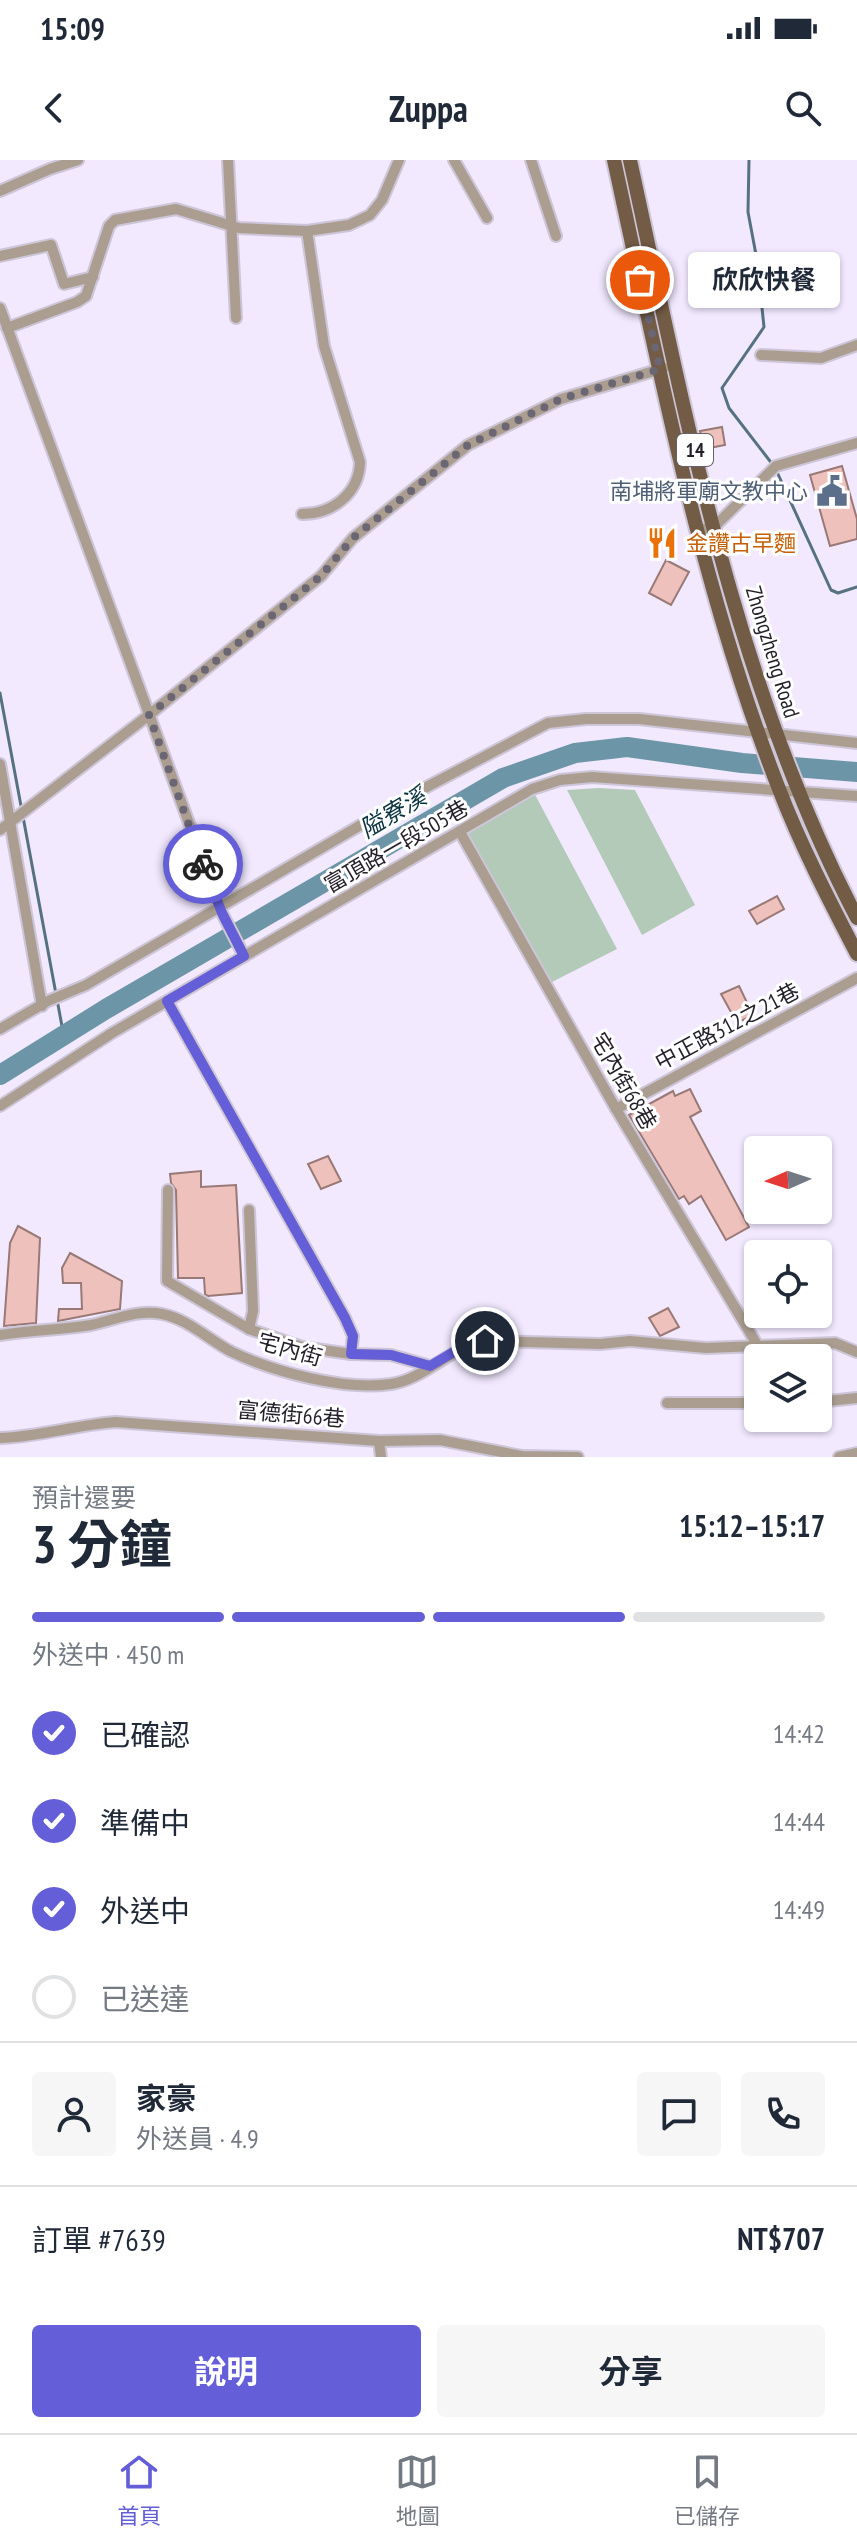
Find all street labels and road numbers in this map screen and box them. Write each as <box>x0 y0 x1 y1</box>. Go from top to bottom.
road number: 14 <box>677 434 713 466</box>
street label: Zhongzheng Road <box>740 583 806 721</box>
street label: 富頂路一段505巷 <box>319 793 473 899</box>
street label: 中正路312之21巷 <box>650 976 804 1076</box>
street label: 宅內街68巷 <box>585 1027 663 1135</box>
street label: 宅內街 <box>254 1326 326 1372</box>
street label: 富德街66巷 <box>236 1395 346 1433</box>

